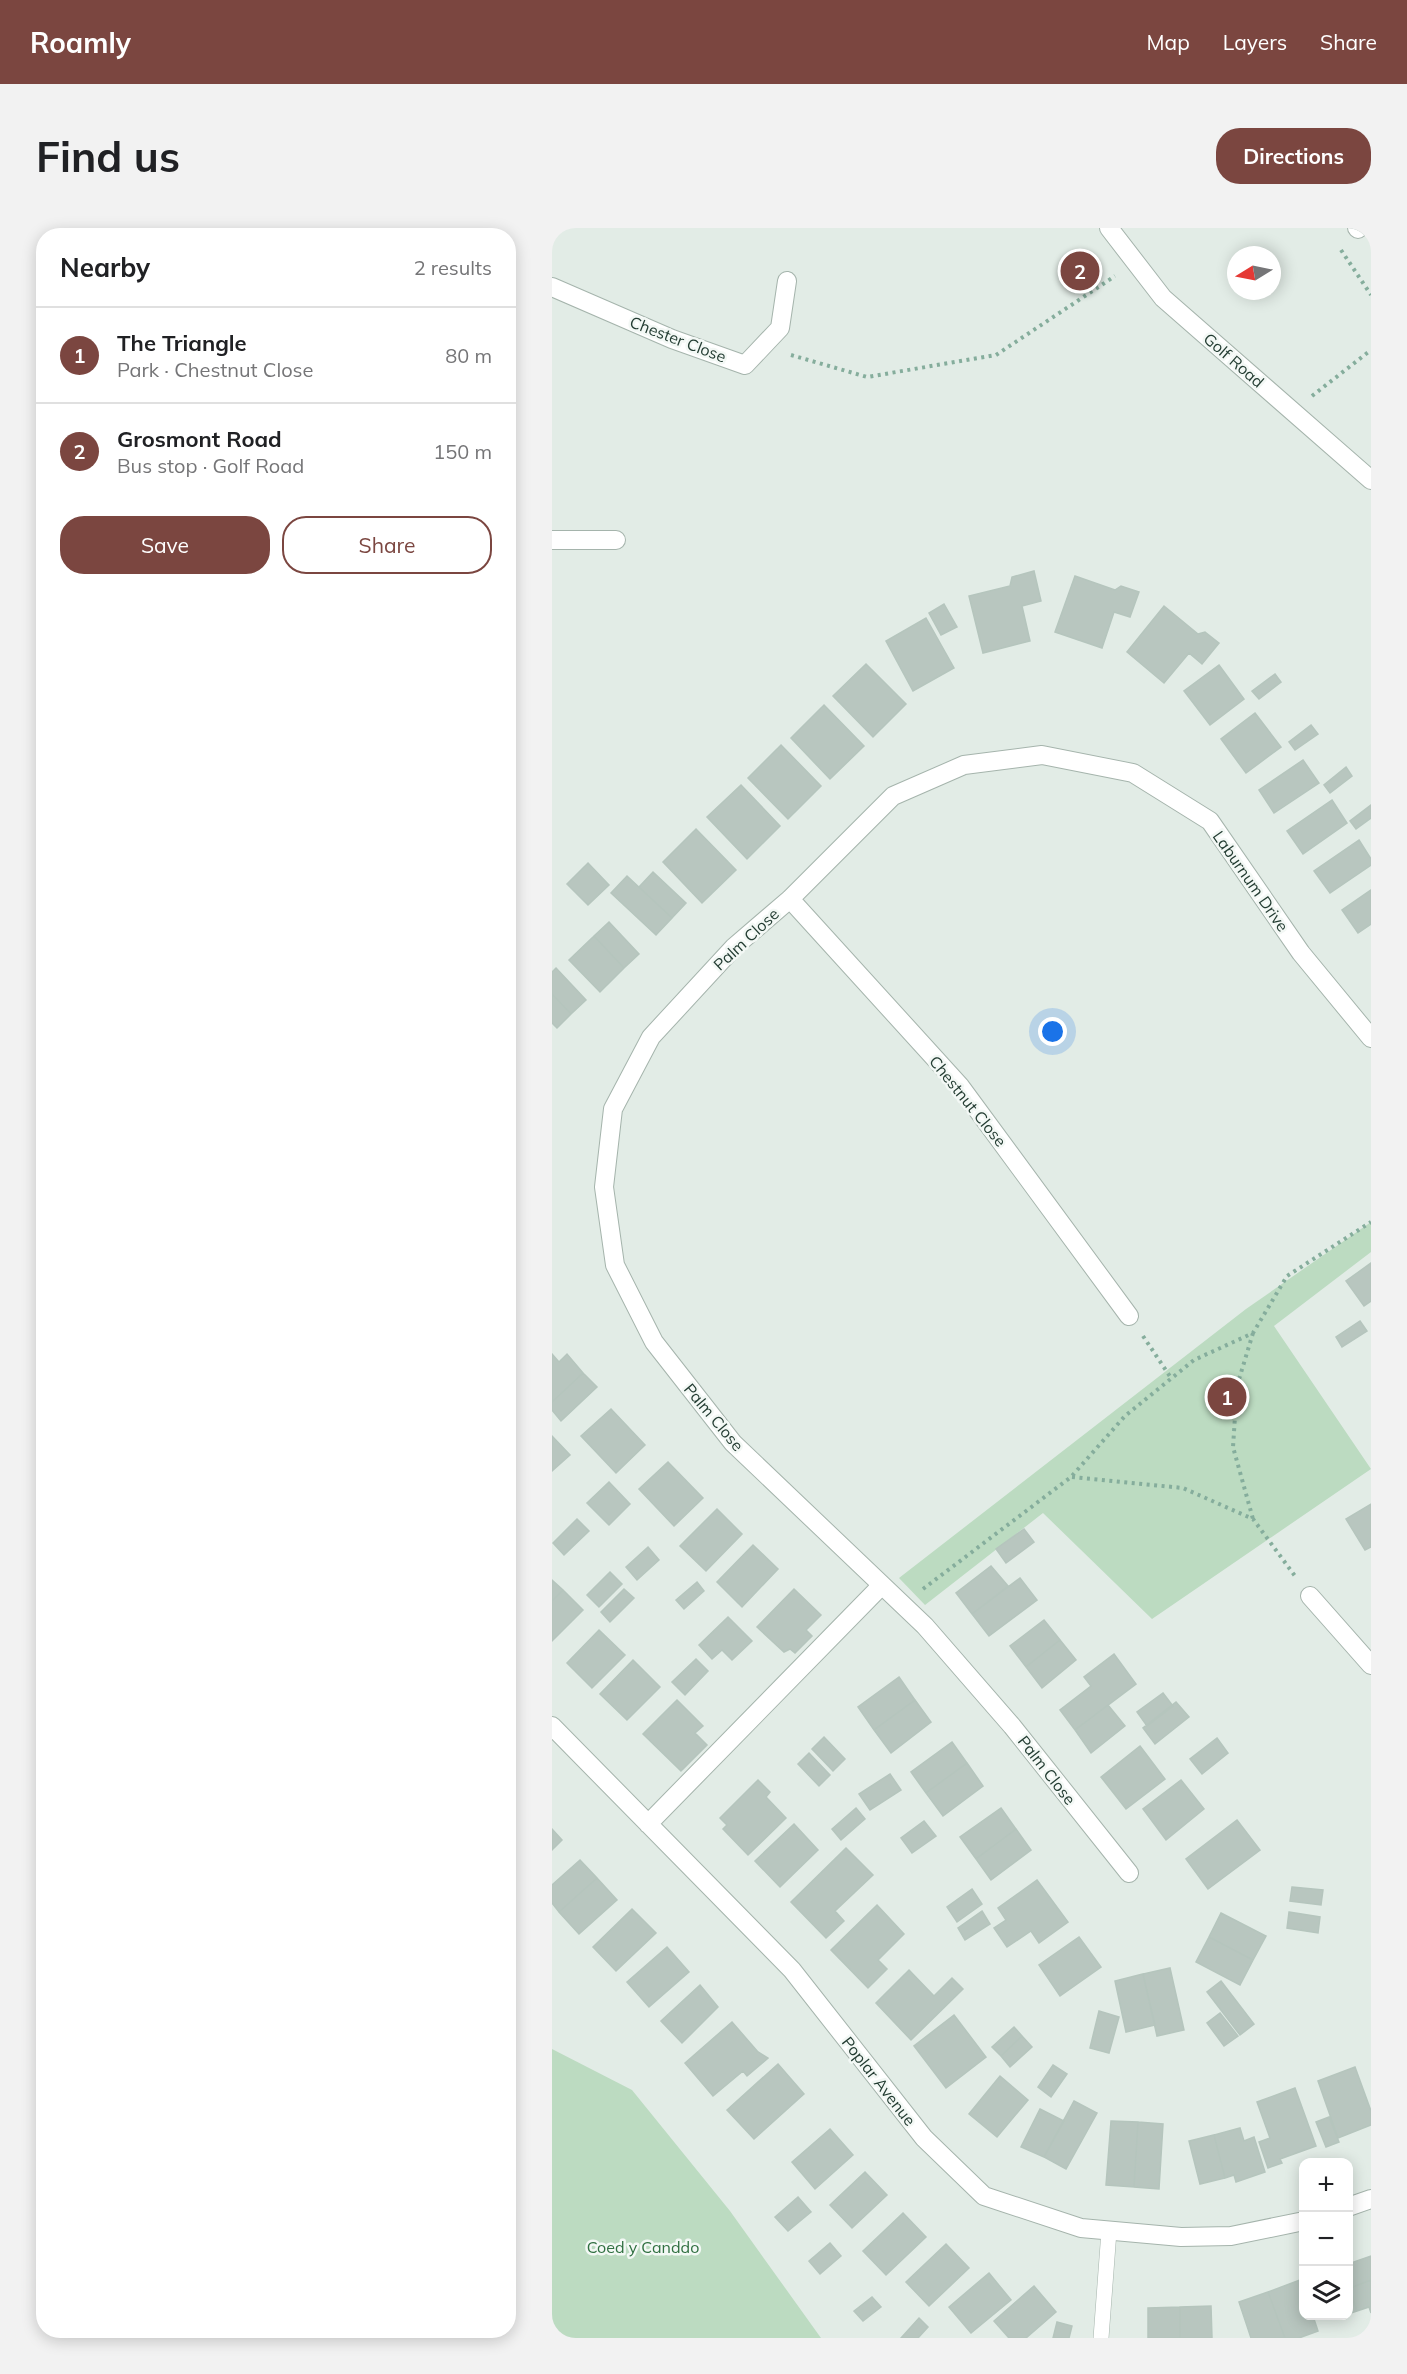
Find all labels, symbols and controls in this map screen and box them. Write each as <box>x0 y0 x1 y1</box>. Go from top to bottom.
text: Roamly <box>30 25 131 60</box>
text: Map <box>1147 29 1190 55</box>
text: Layers <box>1223 29 1287 55</box>
text: Share <box>1320 29 1377 55</box>
button: Directions <box>1216 128 1371 184</box>
text: Find us <box>36 130 180 183</box>
north arrow <box>1227 246 1281 300</box>
pin: 2 <box>1060 248 1100 294</box>
text: Nearby <box>60 251 150 284</box>
text: 2 results <box>414 255 492 280</box>
street label: Chester Close <box>627 311 729 367</box>
street label: Golf Road <box>1200 328 1268 392</box>
text: The Triangle <box>117 329 247 357</box>
text: 1 <box>74 343 86 368</box>
text: 80 m <box>445 343 492 368</box>
text: Park · Chestnut Close <box>117 357 313 382</box>
text: Grosmont Road <box>117 425 282 453</box>
text: 2 <box>74 439 86 464</box>
text: 150 m <box>433 439 492 464</box>
text: Bus stop · Golf Road <box>117 453 304 478</box>
button: Save <box>60 516 270 574</box>
button: Share <box>282 516 492 574</box>
street label: Laburnum Drive <box>1209 827 1293 935</box>
street label: Palm Close <box>709 904 783 974</box>
your location <box>1038 1017 1067 1046</box>
street label: Chestnut Close <box>925 1051 1011 1151</box>
pin: 1 <box>1208 1374 1246 1420</box>
street label: Palm Close <box>680 1379 748 1455</box>
street label: Palm Close <box>1014 1731 1080 1809</box>
street label: Poplar Avenue <box>838 2032 920 2130</box>
map controls <box>1299 2158 1353 2320</box>
button: + <box>1299 2158 1353 2212</box>
button: − <box>1299 2212 1353 2266</box>
park label: Coed y Canddo <box>587 2237 699 2257</box>
button: layers <box>1299 2266 1353 2320</box>

